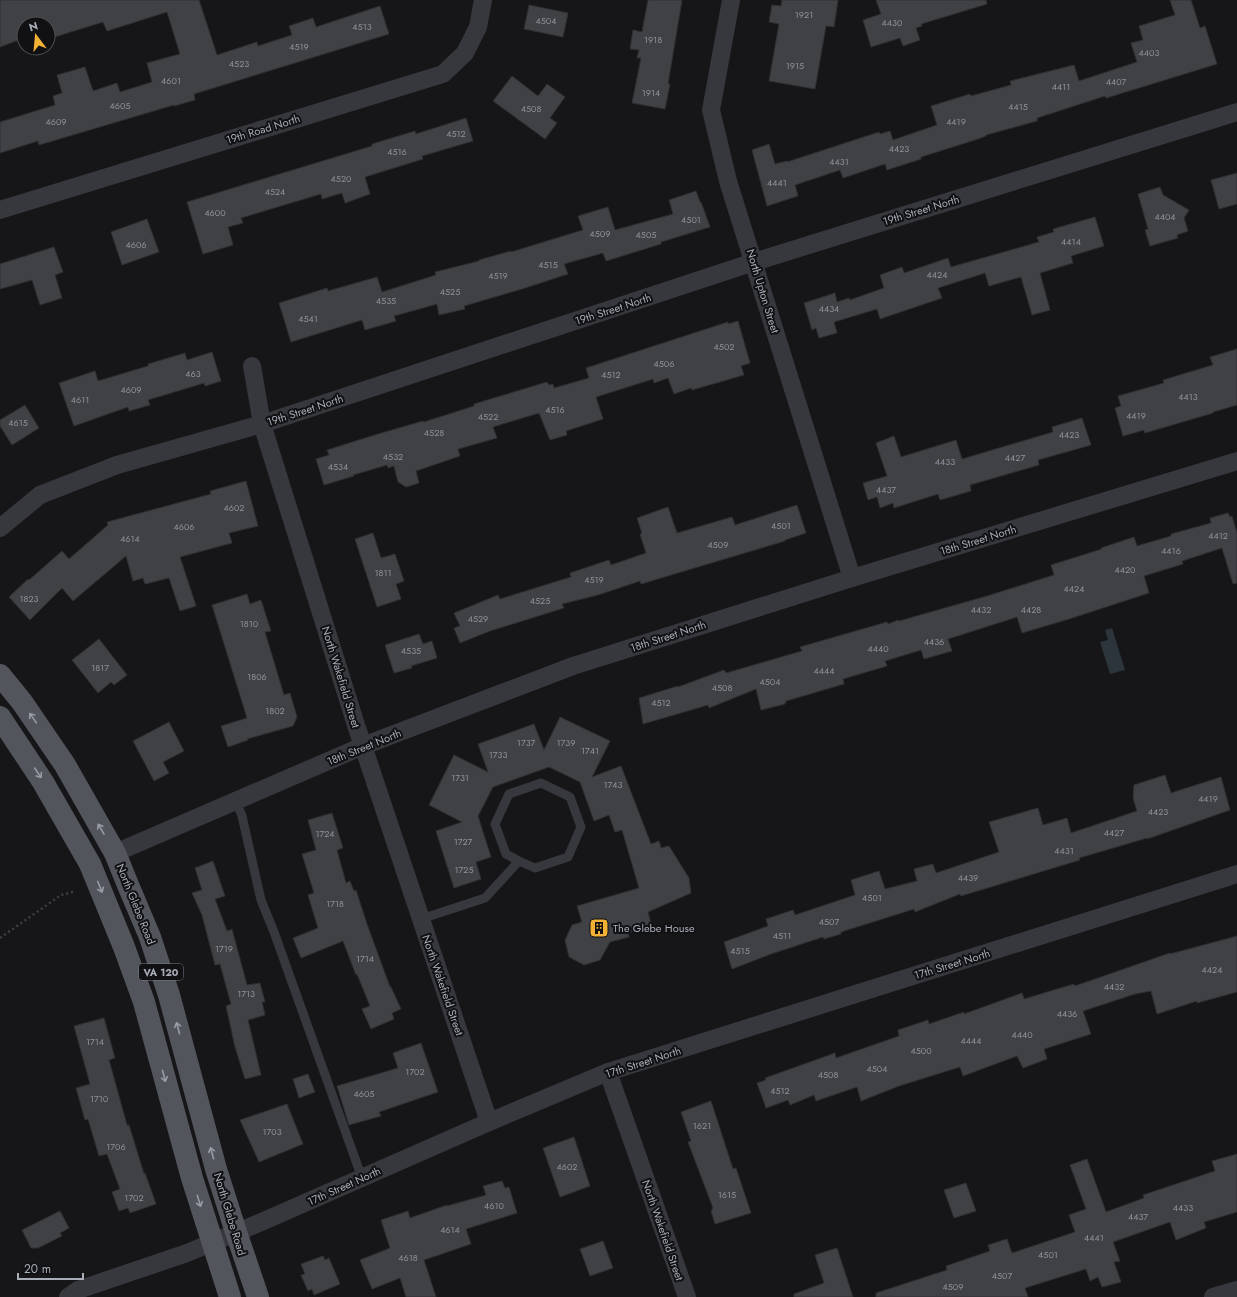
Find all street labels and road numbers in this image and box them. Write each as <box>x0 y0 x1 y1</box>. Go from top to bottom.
street label: 19th Road North <box>224 110 302 148</box>
street label: 19th Street North <box>881 191 961 229</box>
street label: North Upton Street <box>743 247 783 335</box>
street label: 19th Street North <box>573 289 653 329</box>
street label: 19th Street North <box>265 390 345 430</box>
street label: 18th Street North <box>938 521 1018 559</box>
street label: 18th Street North <box>628 616 708 656</box>
street label: North Wakefield Street <box>318 624 364 730</box>
street label: 18th Street North <box>324 725 404 769</box>
street label: North Glebe Road <box>113 861 159 947</box>
street label: North Wakefield Street <box>418 933 468 1038</box>
street label: 17th Street North <box>912 945 992 983</box>
road number: VA 120 <box>139 964 183 980</box>
street label: 17th Street North <box>603 1042 683 1082</box>
street label: 17th Street North <box>305 1163 383 1209</box>
street label: North Glebe Road <box>210 1171 250 1257</box>
street label: North Wakefield Street <box>638 1178 688 1283</box>

